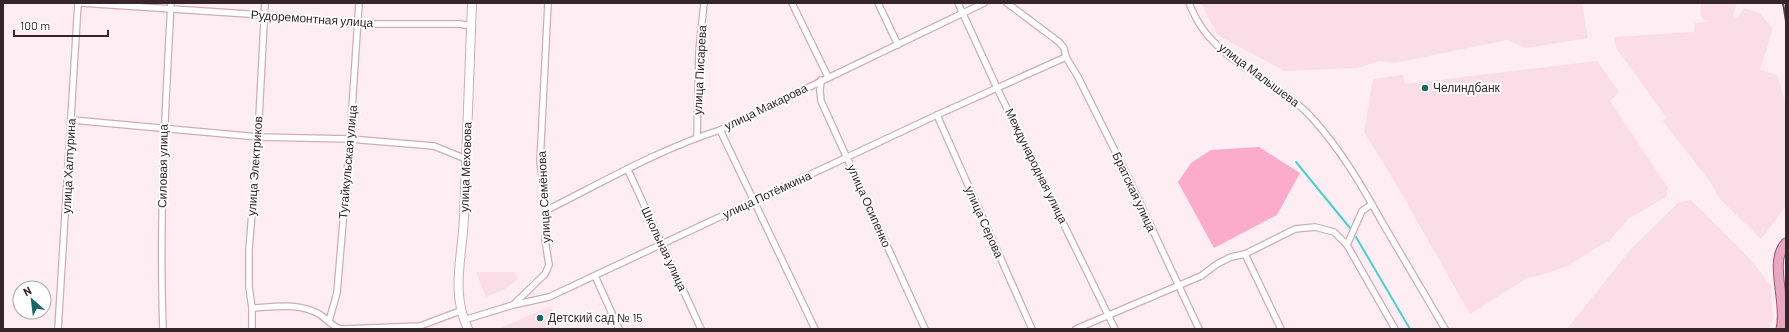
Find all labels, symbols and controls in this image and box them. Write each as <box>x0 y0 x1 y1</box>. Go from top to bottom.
street label: Рудоремонтная улица <box>250 7 374 30</box>
scale bar <box>14 12 108 38</box>
text: 100 m <box>20 18 50 32</box>
street label: улица Писарева <box>690 24 709 115</box>
street label: улица Малышева <box>1216 39 1303 110</box>
street label: улица Макарова <box>722 80 810 133</box>
place label: Челиндбанк <box>1433 80 1501 95</box>
marker: Челиндбанк <box>1420 83 1430 93</box>
street label: Тугайкульская улица <box>335 104 360 220</box>
street label: Международная улица <box>1002 106 1071 226</box>
street label: улица Электриков <box>244 116 265 216</box>
street label: улица Халтурина <box>59 118 78 214</box>
street label: улица Меховова <box>456 121 475 212</box>
street label: Силовая улица <box>154 124 171 208</box>
street label: Братская улица <box>1109 149 1160 234</box>
street label: улица Семёнова <box>534 150 553 243</box>
street label: улица Осипенко <box>844 162 895 250</box>
street label: улица Потёмкина <box>720 167 814 222</box>
street label: улица Серова <box>962 184 1007 260</box>
street label: Школьная улица <box>638 204 691 294</box>
north arrow <box>12 280 52 320</box>
text: N <box>21 283 33 298</box>
place label: Детский сад № 15 <box>548 310 643 325</box>
marker: Детский сад № 15 <box>535 313 545 323</box>

